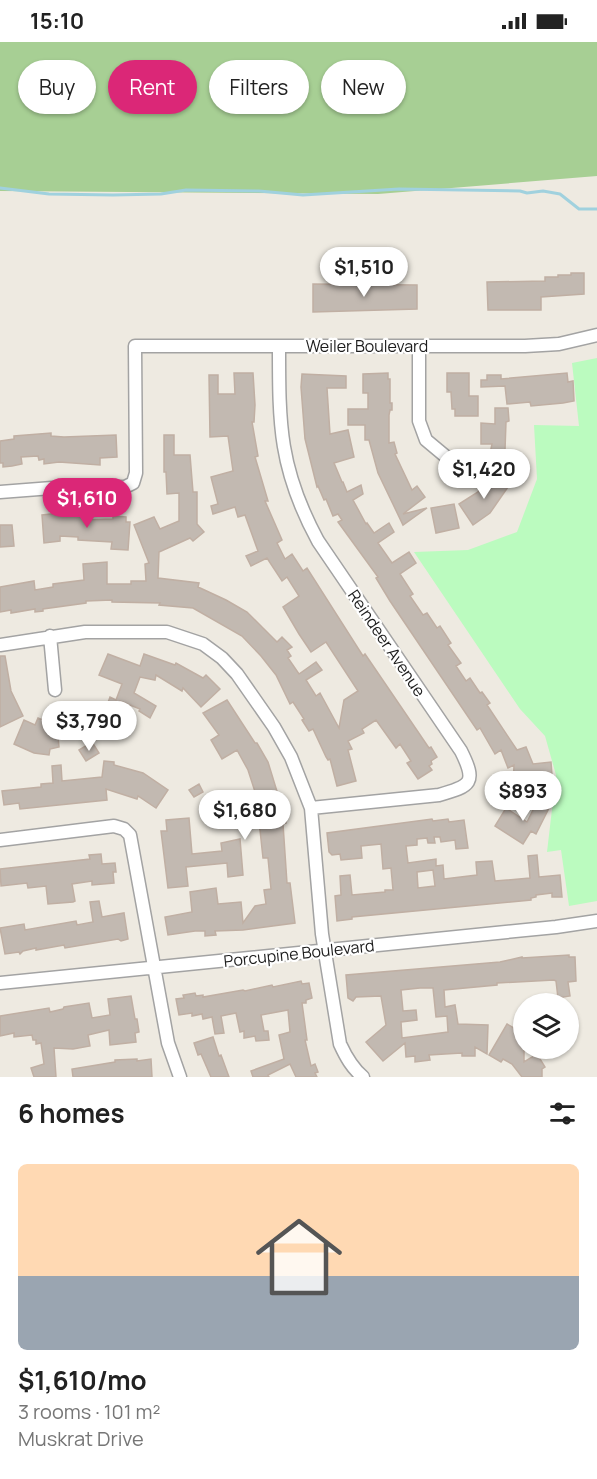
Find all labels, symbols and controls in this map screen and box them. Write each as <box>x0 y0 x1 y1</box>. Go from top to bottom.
text: 15:10 <box>30 6 84 36</box>
chip: Buy <box>18 60 96 114</box>
chip: Rent <box>108 60 197 114</box>
chip: Filters <box>209 60 309 114</box>
chip: New <box>321 60 406 114</box>
pin: $1,510 <box>315 247 413 298</box>
text: $1,510 <box>334 253 394 280</box>
street label: Weiler Boulevard <box>306 335 428 357</box>
pin: $1,420 <box>435 449 533 500</box>
text: $1,420 <box>452 455 516 482</box>
pin: $1,610 <box>38 478 136 529</box>
text: $1,610 <box>57 484 117 511</box>
street label: Reindeer Avenue <box>343 585 431 701</box>
pin: $3,790 <box>40 701 138 752</box>
text: $3,790 <box>56 707 122 734</box>
pin: $893 <box>487 771 559 822</box>
text: $893 <box>499 777 547 804</box>
pin: $1,680 <box>196 790 294 841</box>
text: $1,680 <box>213 796 277 823</box>
street label: Porcupine Boulevard <box>223 934 375 972</box>
map controls <box>513 993 579 1059</box>
button: layers <box>513 993 579 1059</box>
text: 6 homes <box>18 1095 125 1131</box>
icon: filters <box>546 1097 579 1130</box>
icon: home <box>245 1203 353 1311</box>
text: $1,610/mo <box>18 1362 147 1398</box>
text: 3 rooms · 101 m² <box>18 1398 160 1425</box>
text: Muskrat Drive <box>18 1425 144 1452</box>

